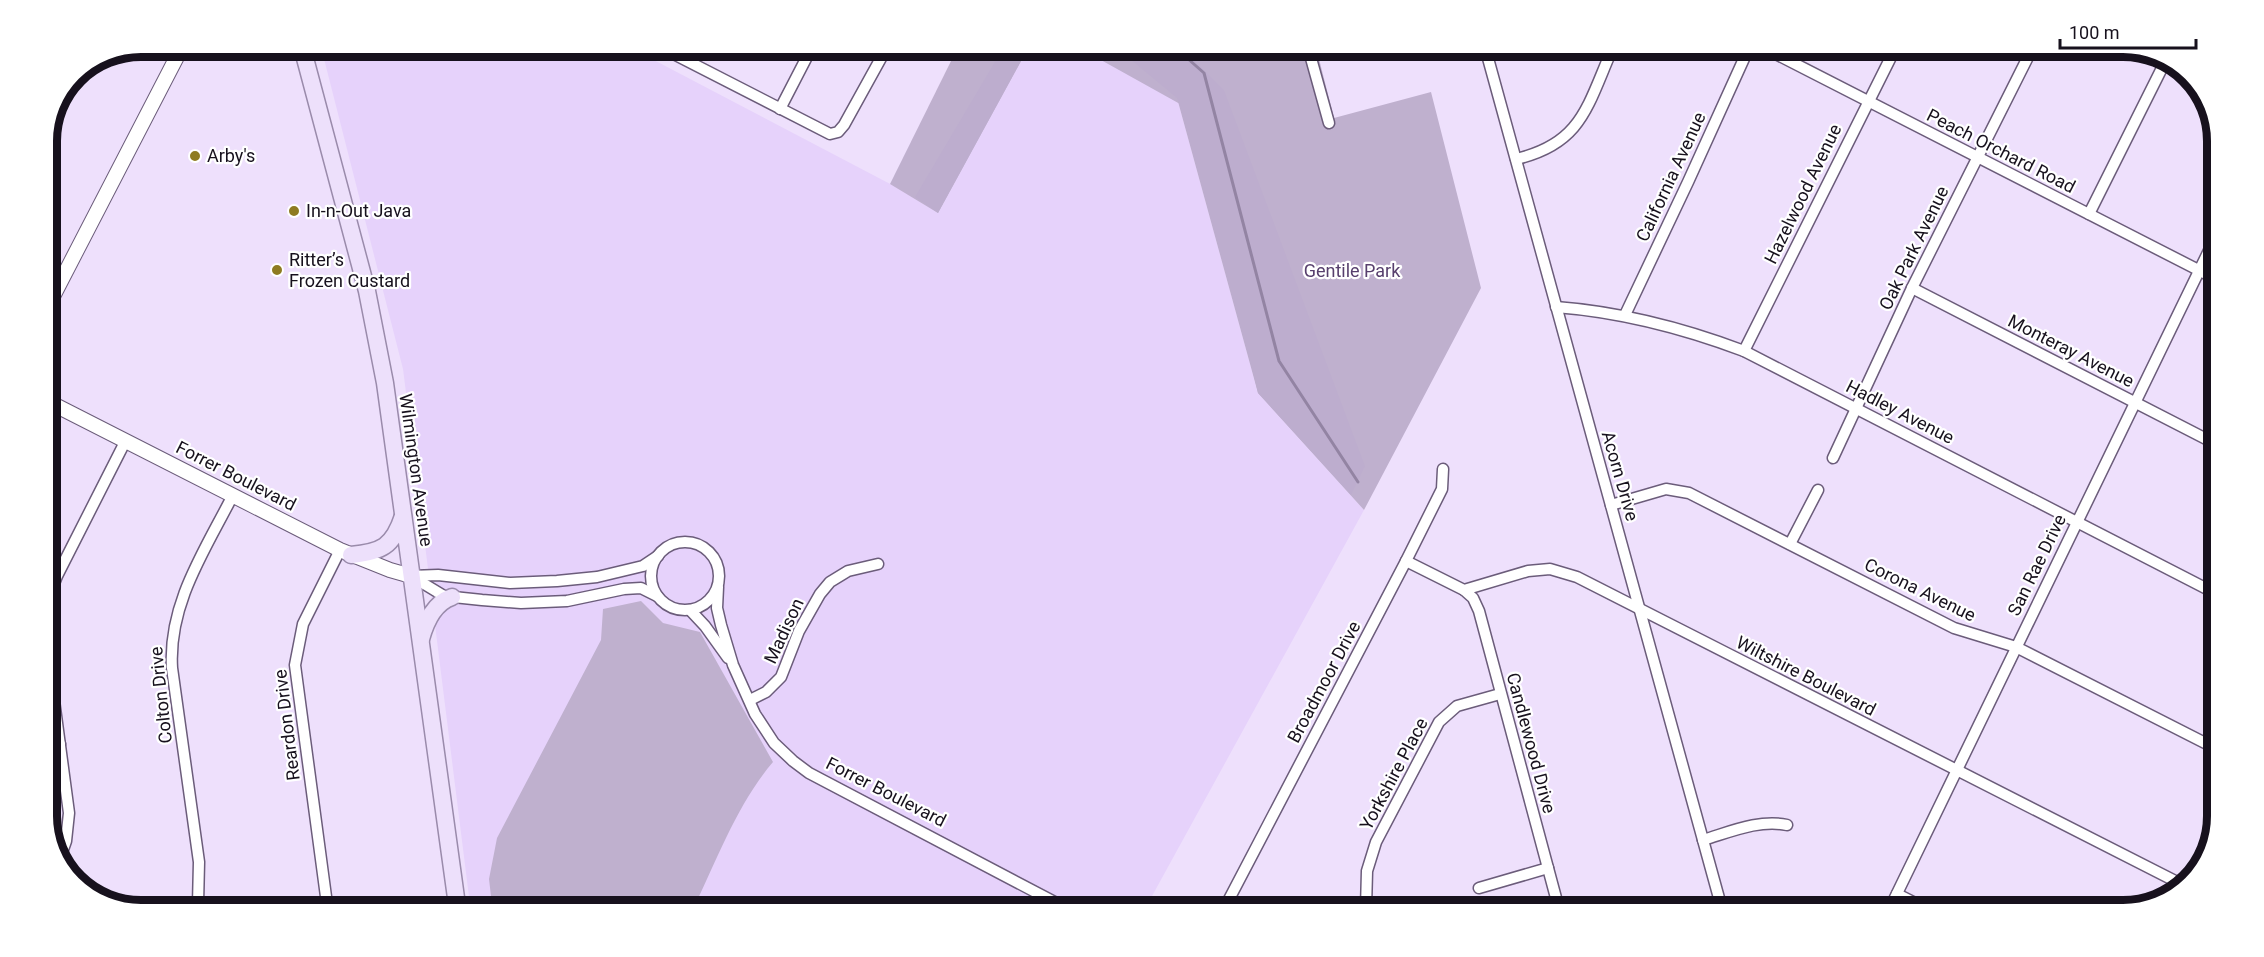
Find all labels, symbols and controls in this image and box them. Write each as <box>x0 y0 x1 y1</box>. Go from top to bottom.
scale bar <box>2060 12 2196 50</box>
text: 100 m <box>2069 22 2120 43</box>
street label: Peach Orchard Road <box>1924 104 2079 197</box>
street label: California Avenue <box>1631 109 1710 245</box>
street label: Hazelwood Avenue <box>1760 120 1845 267</box>
place label: Arby's <box>207 145 255 166</box>
marker: Arby's <box>188 149 202 163</box>
street label: Oak Park Avenue <box>1874 182 1953 313</box>
place label: In-n-Out Java <box>306 200 411 221</box>
marker: In-n-Out Java <box>287 204 301 218</box>
place label: Ritter’s Frozen Custard <box>289 249 410 291</box>
park label: Gentile Park <box>1304 260 1401 281</box>
marker: Ritter’s Frozen Custard <box>270 263 284 277</box>
street label: Monteray Avenue <box>2005 310 2138 391</box>
street label: Hadley Avenue <box>1843 375 1958 448</box>
street label: Wilmington Avenue <box>395 392 438 548</box>
street label: Acorn Drive <box>1598 429 1643 523</box>
street label: Forrer Boulevard <box>173 436 300 515</box>
street label: San Rae Drive <box>2003 511 2070 619</box>
street label: Corona Avenue <box>1861 554 1979 626</box>
street label: Madison <box>759 595 808 667</box>
street label: Broadmoor Drive <box>1283 617 1364 746</box>
street label: Wiltshire Boulevard <box>1733 631 1880 720</box>
street label: Colton Drive <box>145 646 176 744</box>
street label: Reardon Drive <box>269 668 304 782</box>
street label: Candlewood Drive <box>1503 670 1560 815</box>
street label: Yorkshire Place <box>1355 714 1432 833</box>
street label: Forrer Boulevard <box>823 752 950 831</box>

